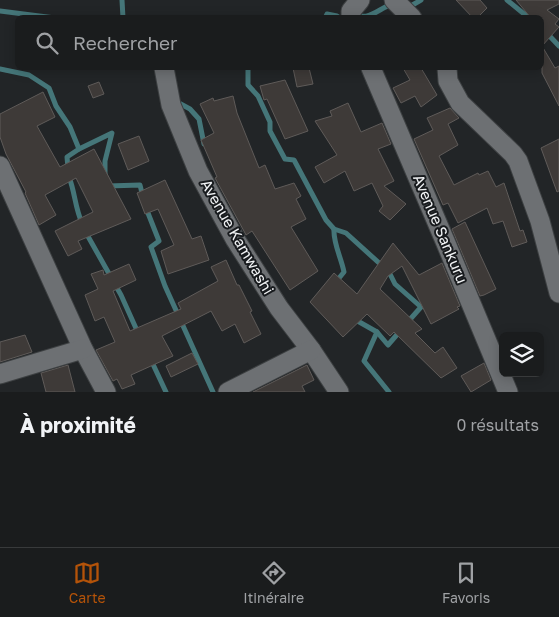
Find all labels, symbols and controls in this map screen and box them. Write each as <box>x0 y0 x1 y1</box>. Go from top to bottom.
search box <box>15 15 544 70</box>
icon: search <box>33 29 61 57</box>
text: Rechercher <box>73 31 178 54</box>
street label: Avenue Sankuru <box>410 171 472 286</box>
street label: Avenue Kamwashi <box>198 176 278 297</box>
map controls <box>499 332 544 377</box>
button: layers <box>499 332 544 377</box>
text: À proximité <box>20 412 136 438</box>
text: 0 résultats <box>457 415 539 435</box>
tab: Carte <box>69 559 106 606</box>
tab: Itinéraire <box>243 559 304 606</box>
tab: Favoris <box>442 559 490 606</box>

